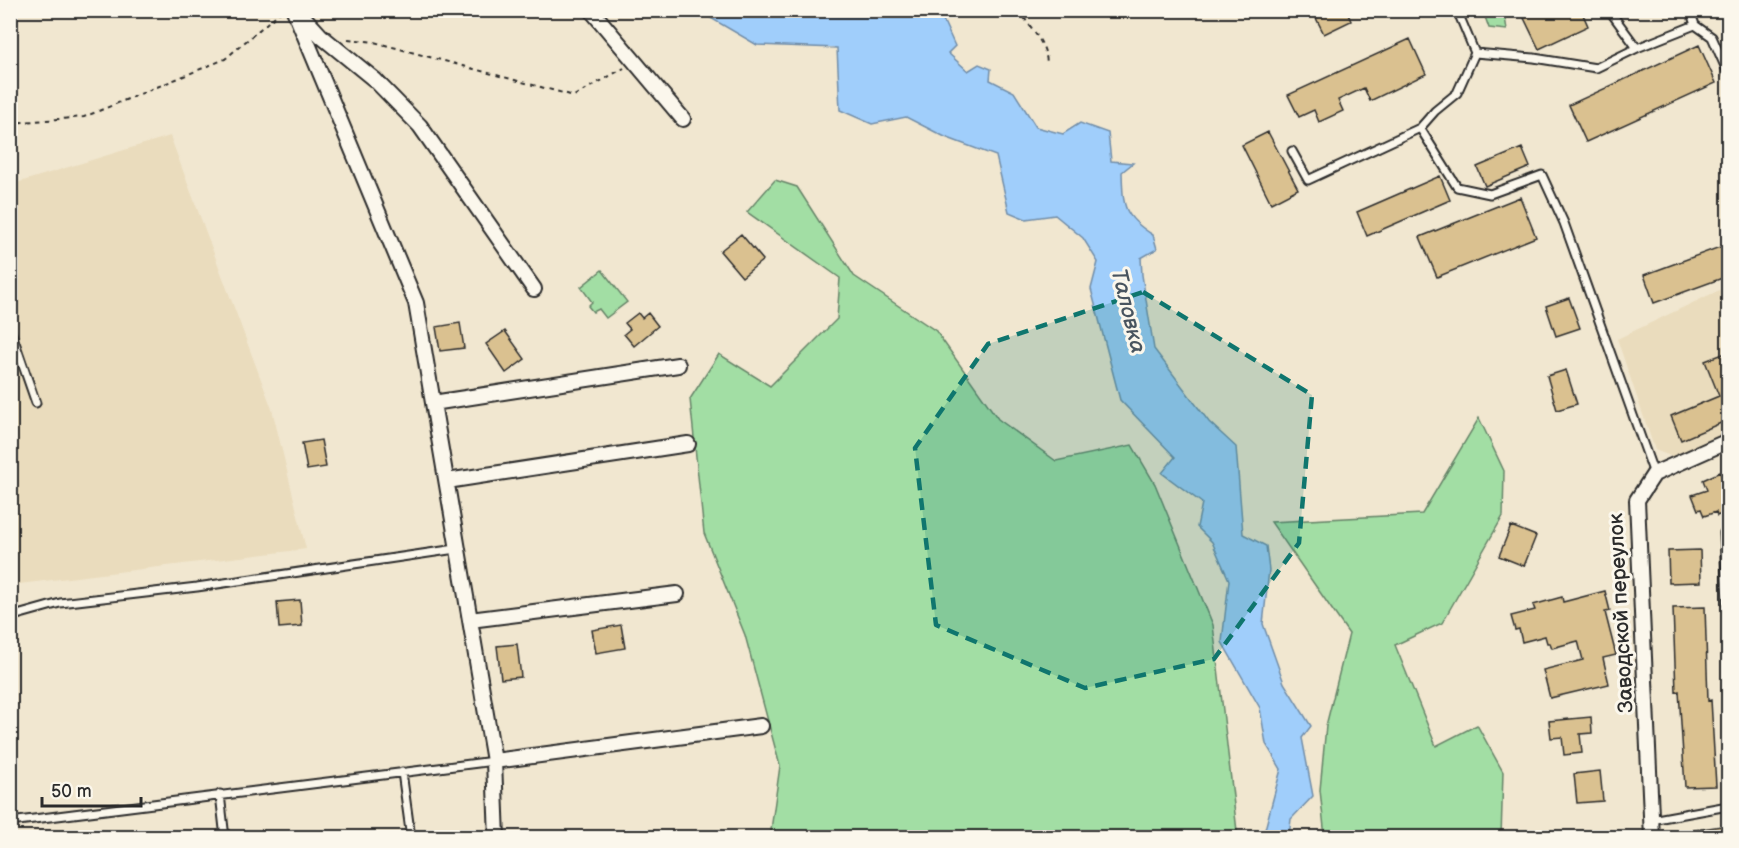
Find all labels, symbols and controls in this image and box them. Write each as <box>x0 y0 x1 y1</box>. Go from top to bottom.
water label: Таловка <box>1104 266 1152 356</box>
street label: Заводской переулок <box>1603 513 1639 713</box>
scale bar <box>42 770 141 808</box>
text: 50 m <box>51 781 92 802</box>

